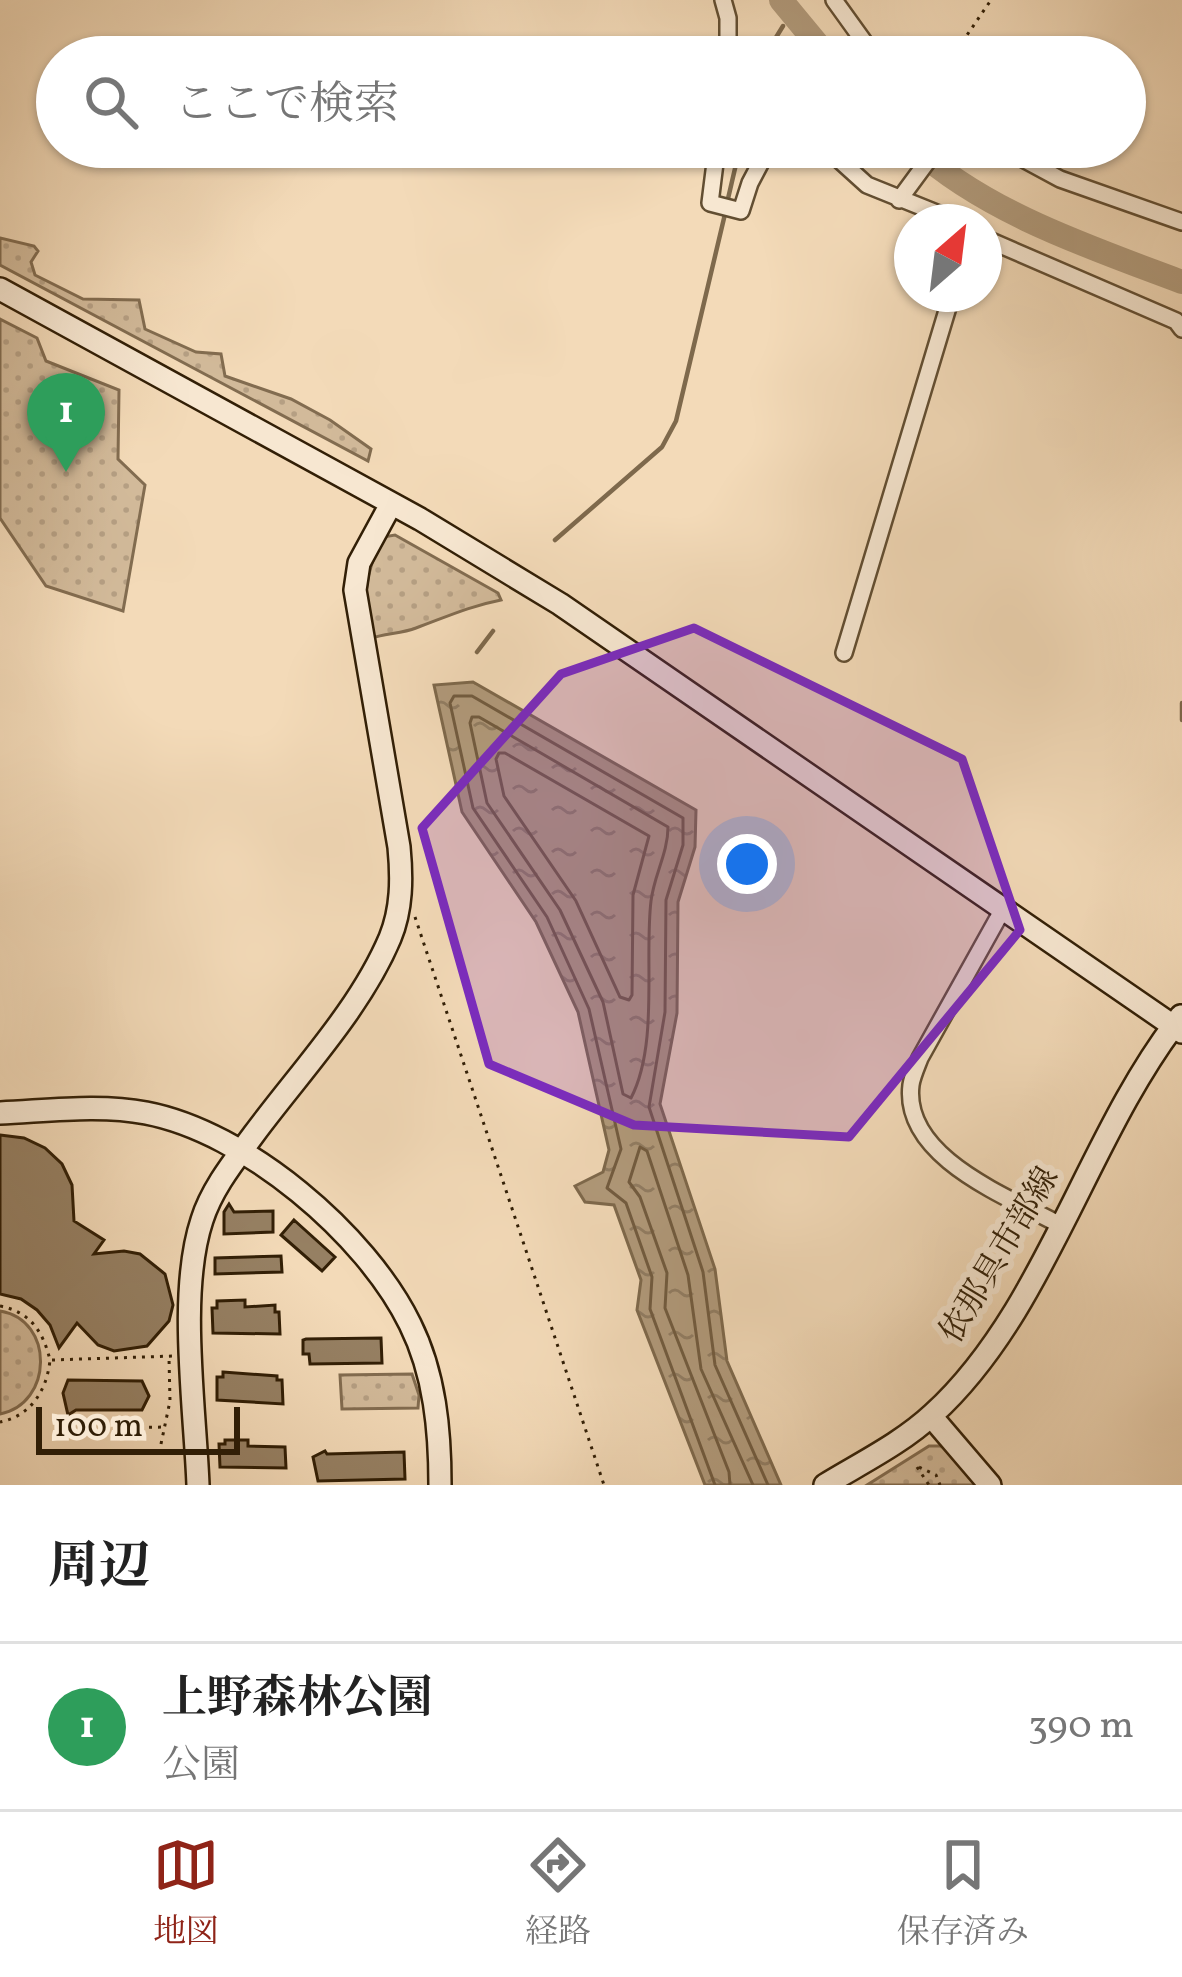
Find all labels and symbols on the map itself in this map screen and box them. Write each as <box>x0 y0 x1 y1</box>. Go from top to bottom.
north arrow <box>894 204 1002 312</box>
pin: 1 <box>27 373 105 472</box>
your location <box>717 834 777 894</box>
street label: 依那具市部線 <box>930 1159 1072 1353</box>
scale bar <box>36 1401 240 1454</box>

